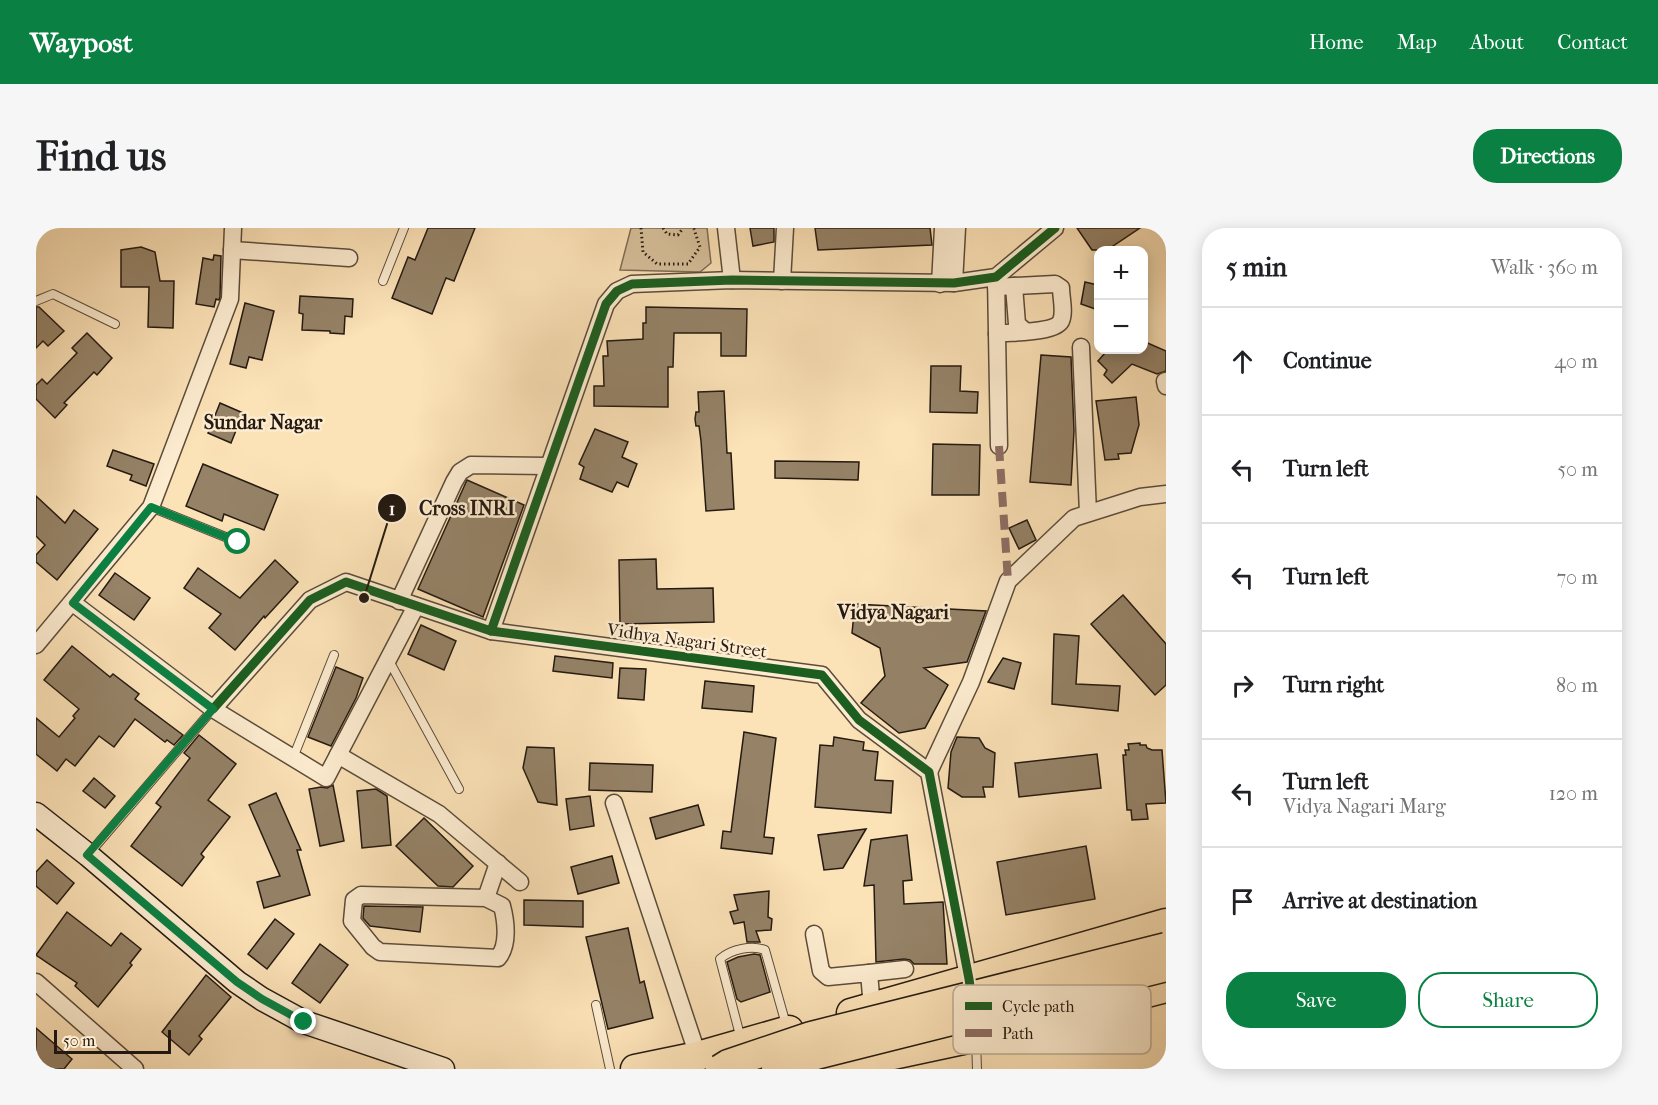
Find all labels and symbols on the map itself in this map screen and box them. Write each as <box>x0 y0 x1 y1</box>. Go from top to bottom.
district label: Sundar Nagar <box>204 411 323 434</box>
callout: Cross INRI <box>377 489 528 527</box>
text: Cross INRI <box>419 497 515 520</box>
text: 1 <box>389 499 395 520</box>
route start <box>224 528 250 554</box>
district label: Vidya Nagari <box>836 601 950 624</box>
street label: Vidhya Nagari Street <box>605 619 769 663</box>
legend <box>953 985 1151 1054</box>
text: Cycle path <box>1002 997 1074 1016</box>
route end <box>290 1008 316 1034</box>
text: Path <box>1002 1024 1034 1043</box>
scale bar <box>54 1027 171 1054</box>

